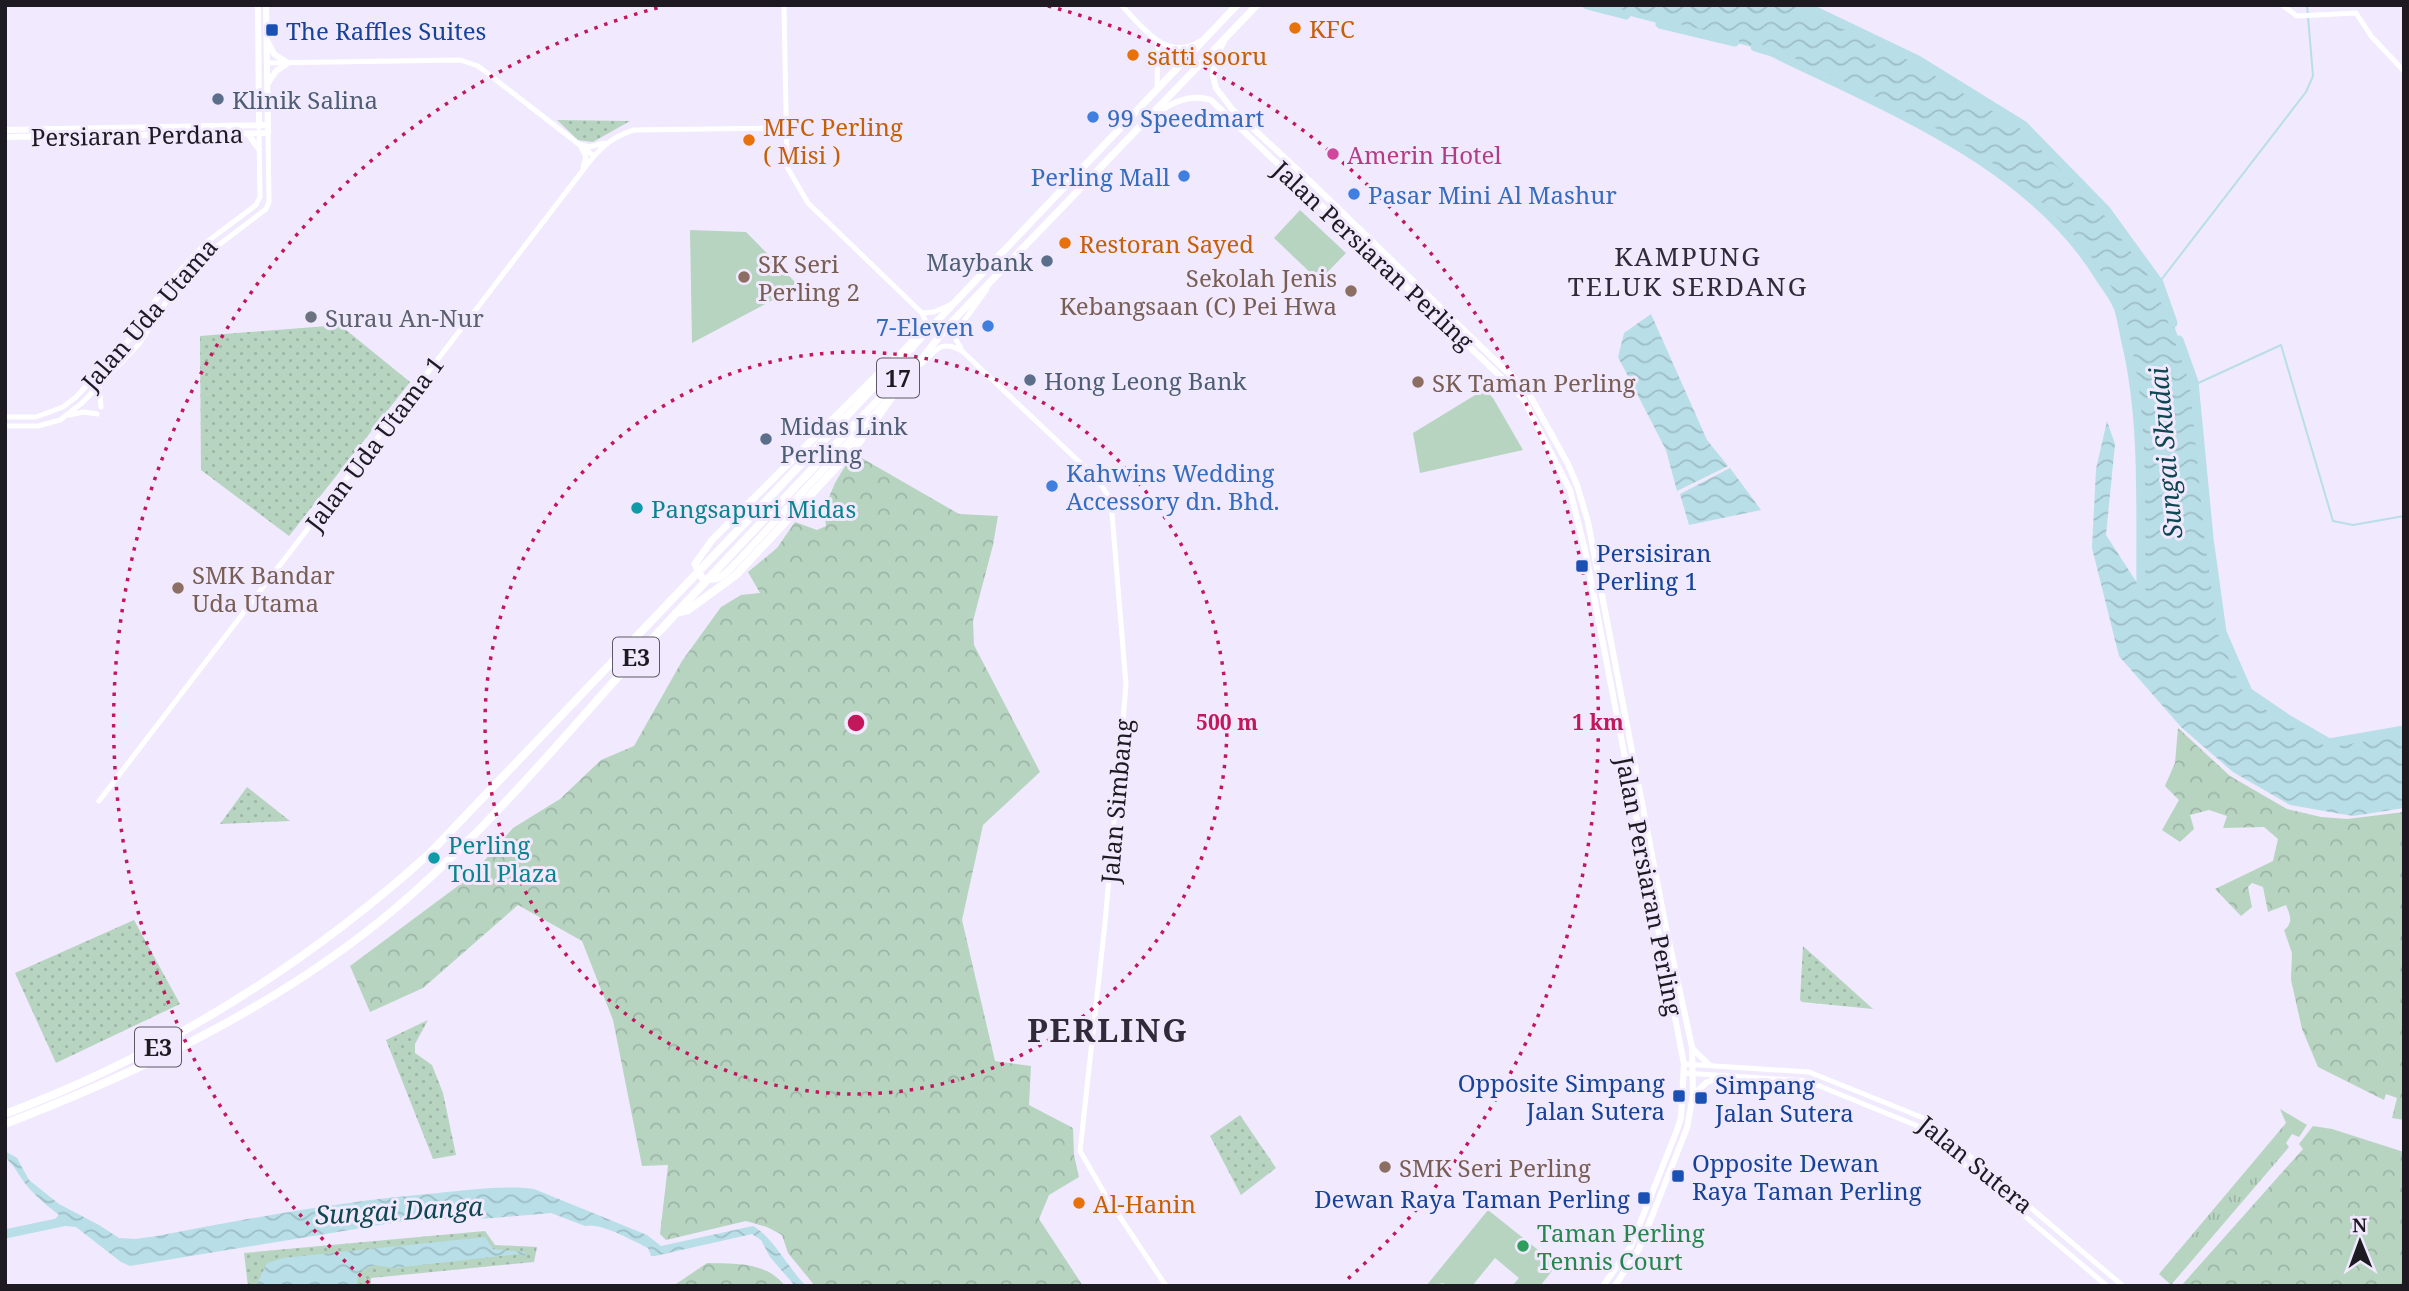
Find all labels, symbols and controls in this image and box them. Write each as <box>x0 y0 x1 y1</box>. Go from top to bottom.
place label: KFC <box>1309 12 1355 45</box>
place label: The Raffles Suites <box>286 14 486 47</box>
marker: KFC <box>1287 20 1303 36</box>
marker: The Raffles Suites <box>264 22 280 38</box>
place label: satti sooru <box>1147 39 1267 72</box>
marker: satti sooru <box>1125 47 1141 63</box>
place label: Klinik Salina <box>232 83 378 116</box>
marker: Klinik Salina <box>210 91 226 107</box>
place label: 99 Speedmart <box>1107 101 1264 134</box>
marker: 99 Speedmart <box>1085 109 1101 125</box>
place label: MFC Perling ( Misi ) <box>763 110 903 171</box>
street label: Persiaran Perdana <box>30 117 244 153</box>
marker: MFC Perling ( Misi ) <box>741 132 757 148</box>
place label: Amerin Hotel <box>1347 138 1502 171</box>
marker: Amerin Hotel <box>1325 146 1341 162</box>
street label: Jalan Persiaran Perling <box>1266 152 1482 357</box>
place label: Perling Mall <box>1031 160 1171 193</box>
marker: Perling Mall <box>1176 168 1192 184</box>
place label: Pasar Mini Al Mashur <box>1368 178 1617 211</box>
marker: Pasar Mini Al Mashur <box>1346 186 1362 202</box>
place label: Restoran Sayed <box>1079 227 1254 260</box>
street label: Jalan Uda Utama <box>73 231 224 398</box>
marker: Restoran Sayed <box>1057 235 1073 251</box>
district label: KAMPUNG TELUK SERDANG <box>1568 238 1808 304</box>
place label: Maybank <box>926 245 1034 278</box>
place label: SK Seri Perling 2 <box>758 247 860 308</box>
marker: Maybank <box>1039 253 1055 269</box>
place label: Sekolah Jenis Kebangsaan (C) Pei Hwa <box>1060 261 1337 322</box>
marker: SK Seri Perling 2 <box>736 269 752 285</box>
marker: Sekolah Jenis Kebangsaan (C) Pei Hwa <box>1343 283 1359 299</box>
place label: Surau An-Nur <box>325 301 484 334</box>
marker: Surau An-Nur <box>303 309 319 325</box>
place label: 7-Eleven <box>876 310 974 343</box>
marker: 7-Eleven <box>980 318 996 334</box>
street label: Jalan Uda Utama 1 <box>297 349 451 538</box>
road number: 17 <box>877 358 919 398</box>
place label: Hong Leong Bank <box>1044 364 1247 397</box>
place label: SK Taman Perling <box>1432 366 1636 399</box>
water label: Sungai Skudai <box>2140 366 2190 540</box>
marker: Hong Leong Bank <box>1022 372 1038 388</box>
marker: SK Taman Perling <box>1410 374 1426 390</box>
place label: Midas Link Perling <box>780 409 909 470</box>
marker: Midas Link Perling <box>758 431 774 447</box>
place label: Kahwins Wedding Accessory dn. Bhd. <box>1066 456 1280 517</box>
marker: Kahwins Wedding Accessory dn. Bhd. <box>1044 478 1060 494</box>
place label: Pangsapuri Midas <box>651 492 856 525</box>
marker: Pangsapuri Midas <box>629 500 645 516</box>
place label: Persisiran Perling 1 <box>1596 536 1711 597</box>
place label: SMK Bandar Uda Utama <box>192 558 335 619</box>
marker: Persisiran Perling 1 <box>1574 558 1590 574</box>
marker: SMK Bandar Uda Utama <box>170 580 186 596</box>
road number: E3 <box>613 638 659 677</box>
text: 500 m <box>1196 708 1258 736</box>
text: 1 km <box>1572 708 1624 736</box>
centre of rings <box>844 711 868 735</box>
street label: Jalan Simbang <box>1092 717 1140 886</box>
street label: Jalan Persiaran Perling <box>1608 752 1691 1019</box>
place label: Perling Toll Plaza <box>448 828 558 889</box>
marker: Perling Toll Plaza <box>426 850 442 866</box>
district label: PERLING <box>1027 1008 1189 1051</box>
road number: E3 <box>135 1028 181 1066</box>
place label: Opposite Simpang Jalan Sutera <box>1458 1066 1665 1127</box>
place label: Simpang Jalan Sutera <box>1714 1068 1854 1129</box>
marker: Opposite Simpang Jalan Sutera <box>1671 1088 1687 1104</box>
marker: Simpang Jalan Sutera <box>1693 1090 1709 1106</box>
street label: Jalan Sutera <box>1911 1107 2040 1220</box>
place label: Opposite Dewan Raya Taman Perling <box>1692 1146 1922 1207</box>
place label: SMK Seri Perling <box>1399 1151 1591 1184</box>
marker: SMK Seri Perling <box>1377 1159 1393 1175</box>
marker: Opposite Dewan Raya Taman Perling <box>1670 1168 1686 1184</box>
place label: Dewan Raya Taman Perling <box>1314 1182 1630 1215</box>
place label: Al-Hanin <box>1093 1187 1196 1220</box>
water label: Sungai Danga <box>314 1188 484 1232</box>
marker: Dewan Raya Taman Perling <box>1636 1190 1652 1206</box>
marker: Al-Hanin <box>1071 1195 1087 1211</box>
north arrow <box>2325 1207 2395 1277</box>
text: N <box>2352 1212 2367 1238</box>
place label: Taman Perling Tennis Court <box>1537 1216 1705 1277</box>
marker: Taman Perling Tennis Court <box>1515 1238 1531 1254</box>

